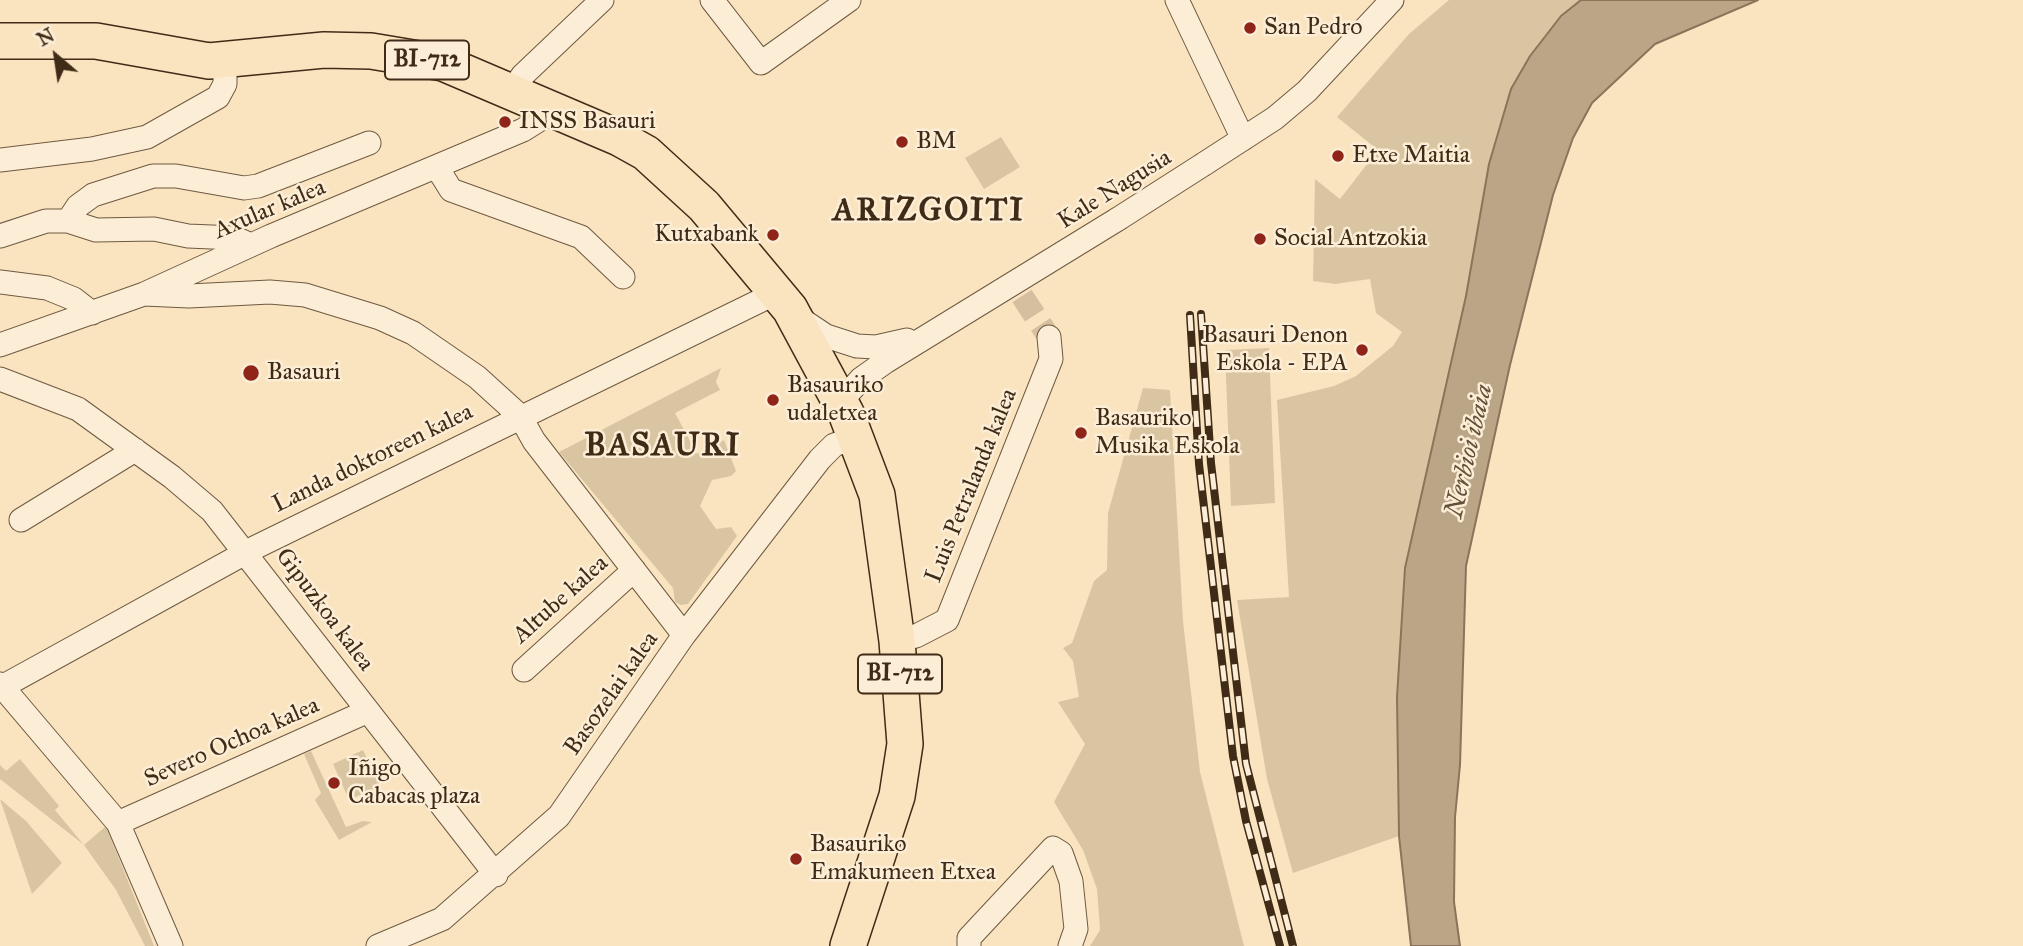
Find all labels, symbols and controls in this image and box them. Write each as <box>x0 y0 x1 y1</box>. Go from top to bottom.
place label: San Pedro <box>1264 14 1362 42</box>
marker: San Pedro <box>1242 20 1258 36</box>
north arrow <box>21 21 91 91</box>
text: N <box>33 23 58 51</box>
road number: BI-712 <box>385 40 469 80</box>
place label: INSS Basauri <box>519 108 656 136</box>
marker: INSS Basauri <box>497 114 513 130</box>
place label: BM <box>916 128 956 156</box>
marker: BM <box>894 134 910 150</box>
place label: Etxe Maitia <box>1352 142 1470 170</box>
street label: Kale Nagusia <box>1053 144 1177 236</box>
marker: Etxe Maitia <box>1330 148 1346 164</box>
street label: Axular kalea <box>210 174 330 246</box>
district label: ARIZGOITI <box>834 193 1024 231</box>
place label: Kutxabank <box>654 221 759 249</box>
place label: Social Antzokia <box>1274 225 1427 253</box>
marker: Kutxabank <box>765 227 781 243</box>
marker: Social Antzokia <box>1252 231 1268 247</box>
place label: Basauri Denon Eskola - EPA <box>1202 322 1348 378</box>
marker: Basauri Denon Eskola - EPA <box>1354 342 1370 358</box>
place label: Basauri <box>267 359 340 387</box>
marker: Basauri <box>241 363 261 383</box>
place label: Basauriko udaletxea <box>787 372 883 428</box>
water label: Nerbioi ibaia <box>1440 381 1500 521</box>
street label: Luis Petralanda kalea <box>920 385 1024 587</box>
marker: Basauriko udaletxea <box>765 392 781 408</box>
street label: Landa doktoreen kalea <box>268 398 478 520</box>
place label: Basauriko Musika Eskola <box>1095 405 1240 461</box>
marker: Basauriko Musika Eskola <box>1073 425 1089 441</box>
district label: BASAURI <box>585 428 741 466</box>
street label: Gipuzkoa kalea <box>268 543 380 677</box>
street label: Altube kalea <box>507 550 615 650</box>
street label: Basozelai kalea <box>559 627 665 761</box>
road number: BI-712 <box>858 654 942 694</box>
street label: Severo Ochoa kalea <box>140 692 324 794</box>
place label: Iñigo Cabacas plaza <box>348 755 480 811</box>
marker: Iñigo Cabacas plaza <box>326 775 342 791</box>
place label: Basauriko Emakumeen Etxea <box>810 831 996 887</box>
marker: Basauriko Emakumeen Etxea <box>788 851 804 867</box>

